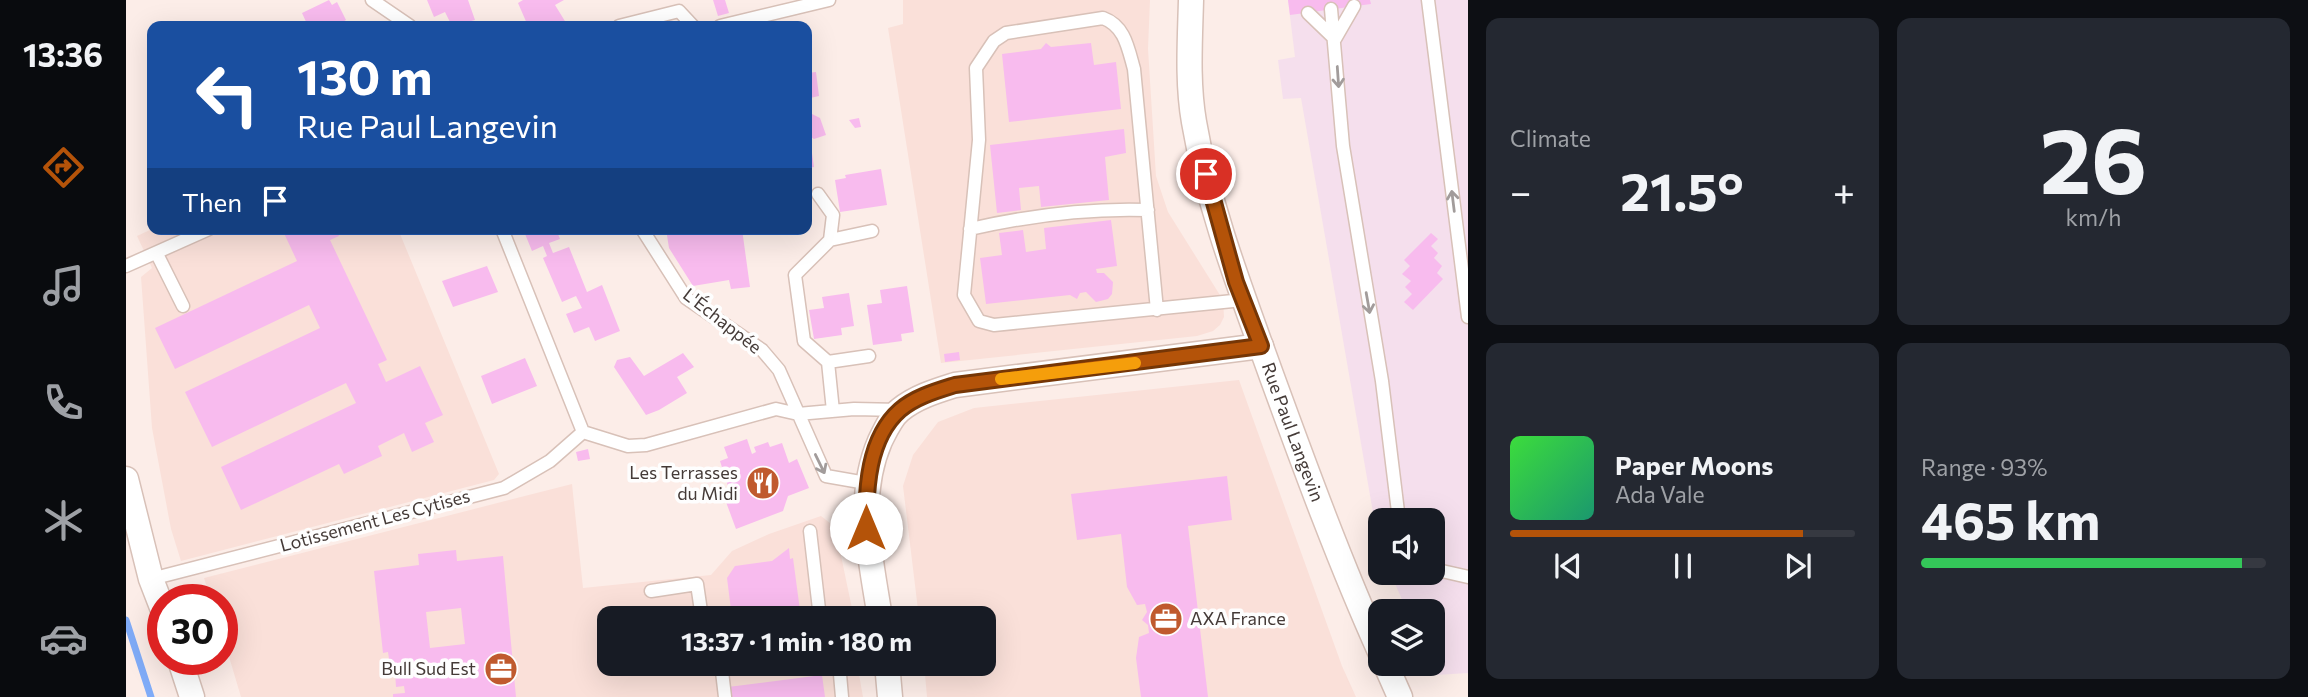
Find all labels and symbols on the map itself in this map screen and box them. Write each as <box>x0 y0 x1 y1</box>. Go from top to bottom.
one-way arrow <box>1332 66 1345 88</box>
pin <box>1176 144 1236 204</box>
one-way arrow <box>1447 190 1460 213</box>
street label: L'Échappée <box>679 283 766 358</box>
one-way arrow <box>1362 291 1375 314</box>
street label: Rue Paul Langevin <box>1258 359 1329 504</box>
one-way arrow <box>814 453 828 474</box>
place label: Les Terrasses du Midi <box>629 461 738 504</box>
restaurant icon: Les Terrasses du Midi <box>744 464 782 502</box>
street label: Lotissement Les Cytises <box>277 484 472 556</box>
position arrow <box>829 491 903 565</box>
speed limit sign: 30 <box>147 584 238 675</box>
office icon: AXA France <box>1147 600 1185 638</box>
place label: AXA France <box>1190 607 1286 629</box>
office icon: Bull Sud Est <box>482 650 520 688</box>
place label: Bull Sud Est <box>381 657 476 679</box>

